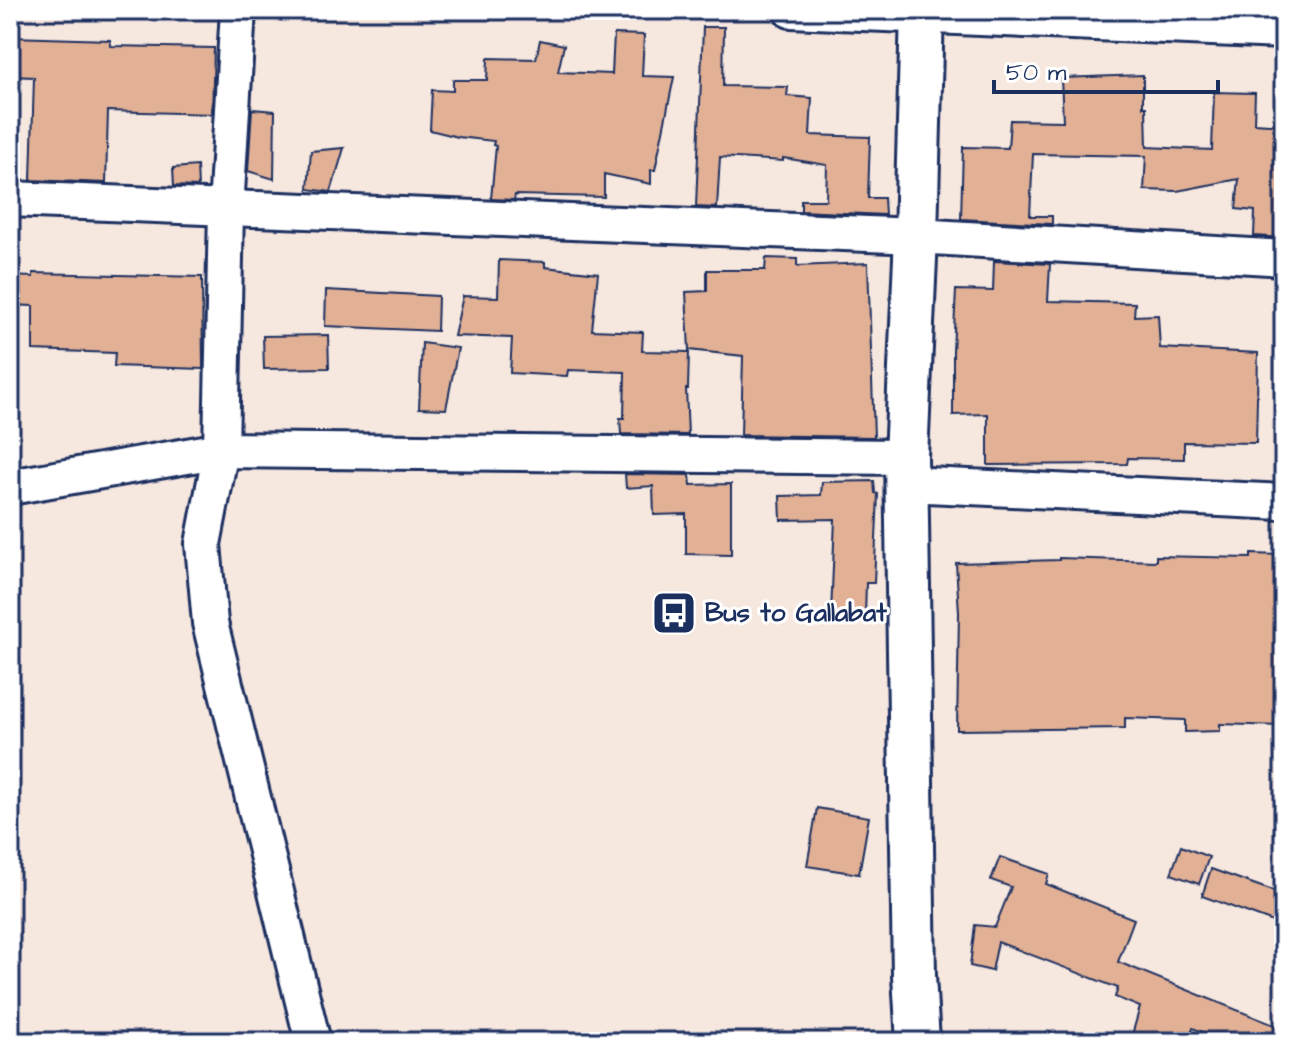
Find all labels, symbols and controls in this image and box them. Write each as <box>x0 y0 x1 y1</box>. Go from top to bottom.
scale bar <box>994 44 1218 94</box>
text: 50 m <box>1006 56 1067 90</box>
bus stop icon: Bus to Gallabat <box>650 589 698 637</box>
place label: Bus to Gallabat <box>705 595 887 631</box>

